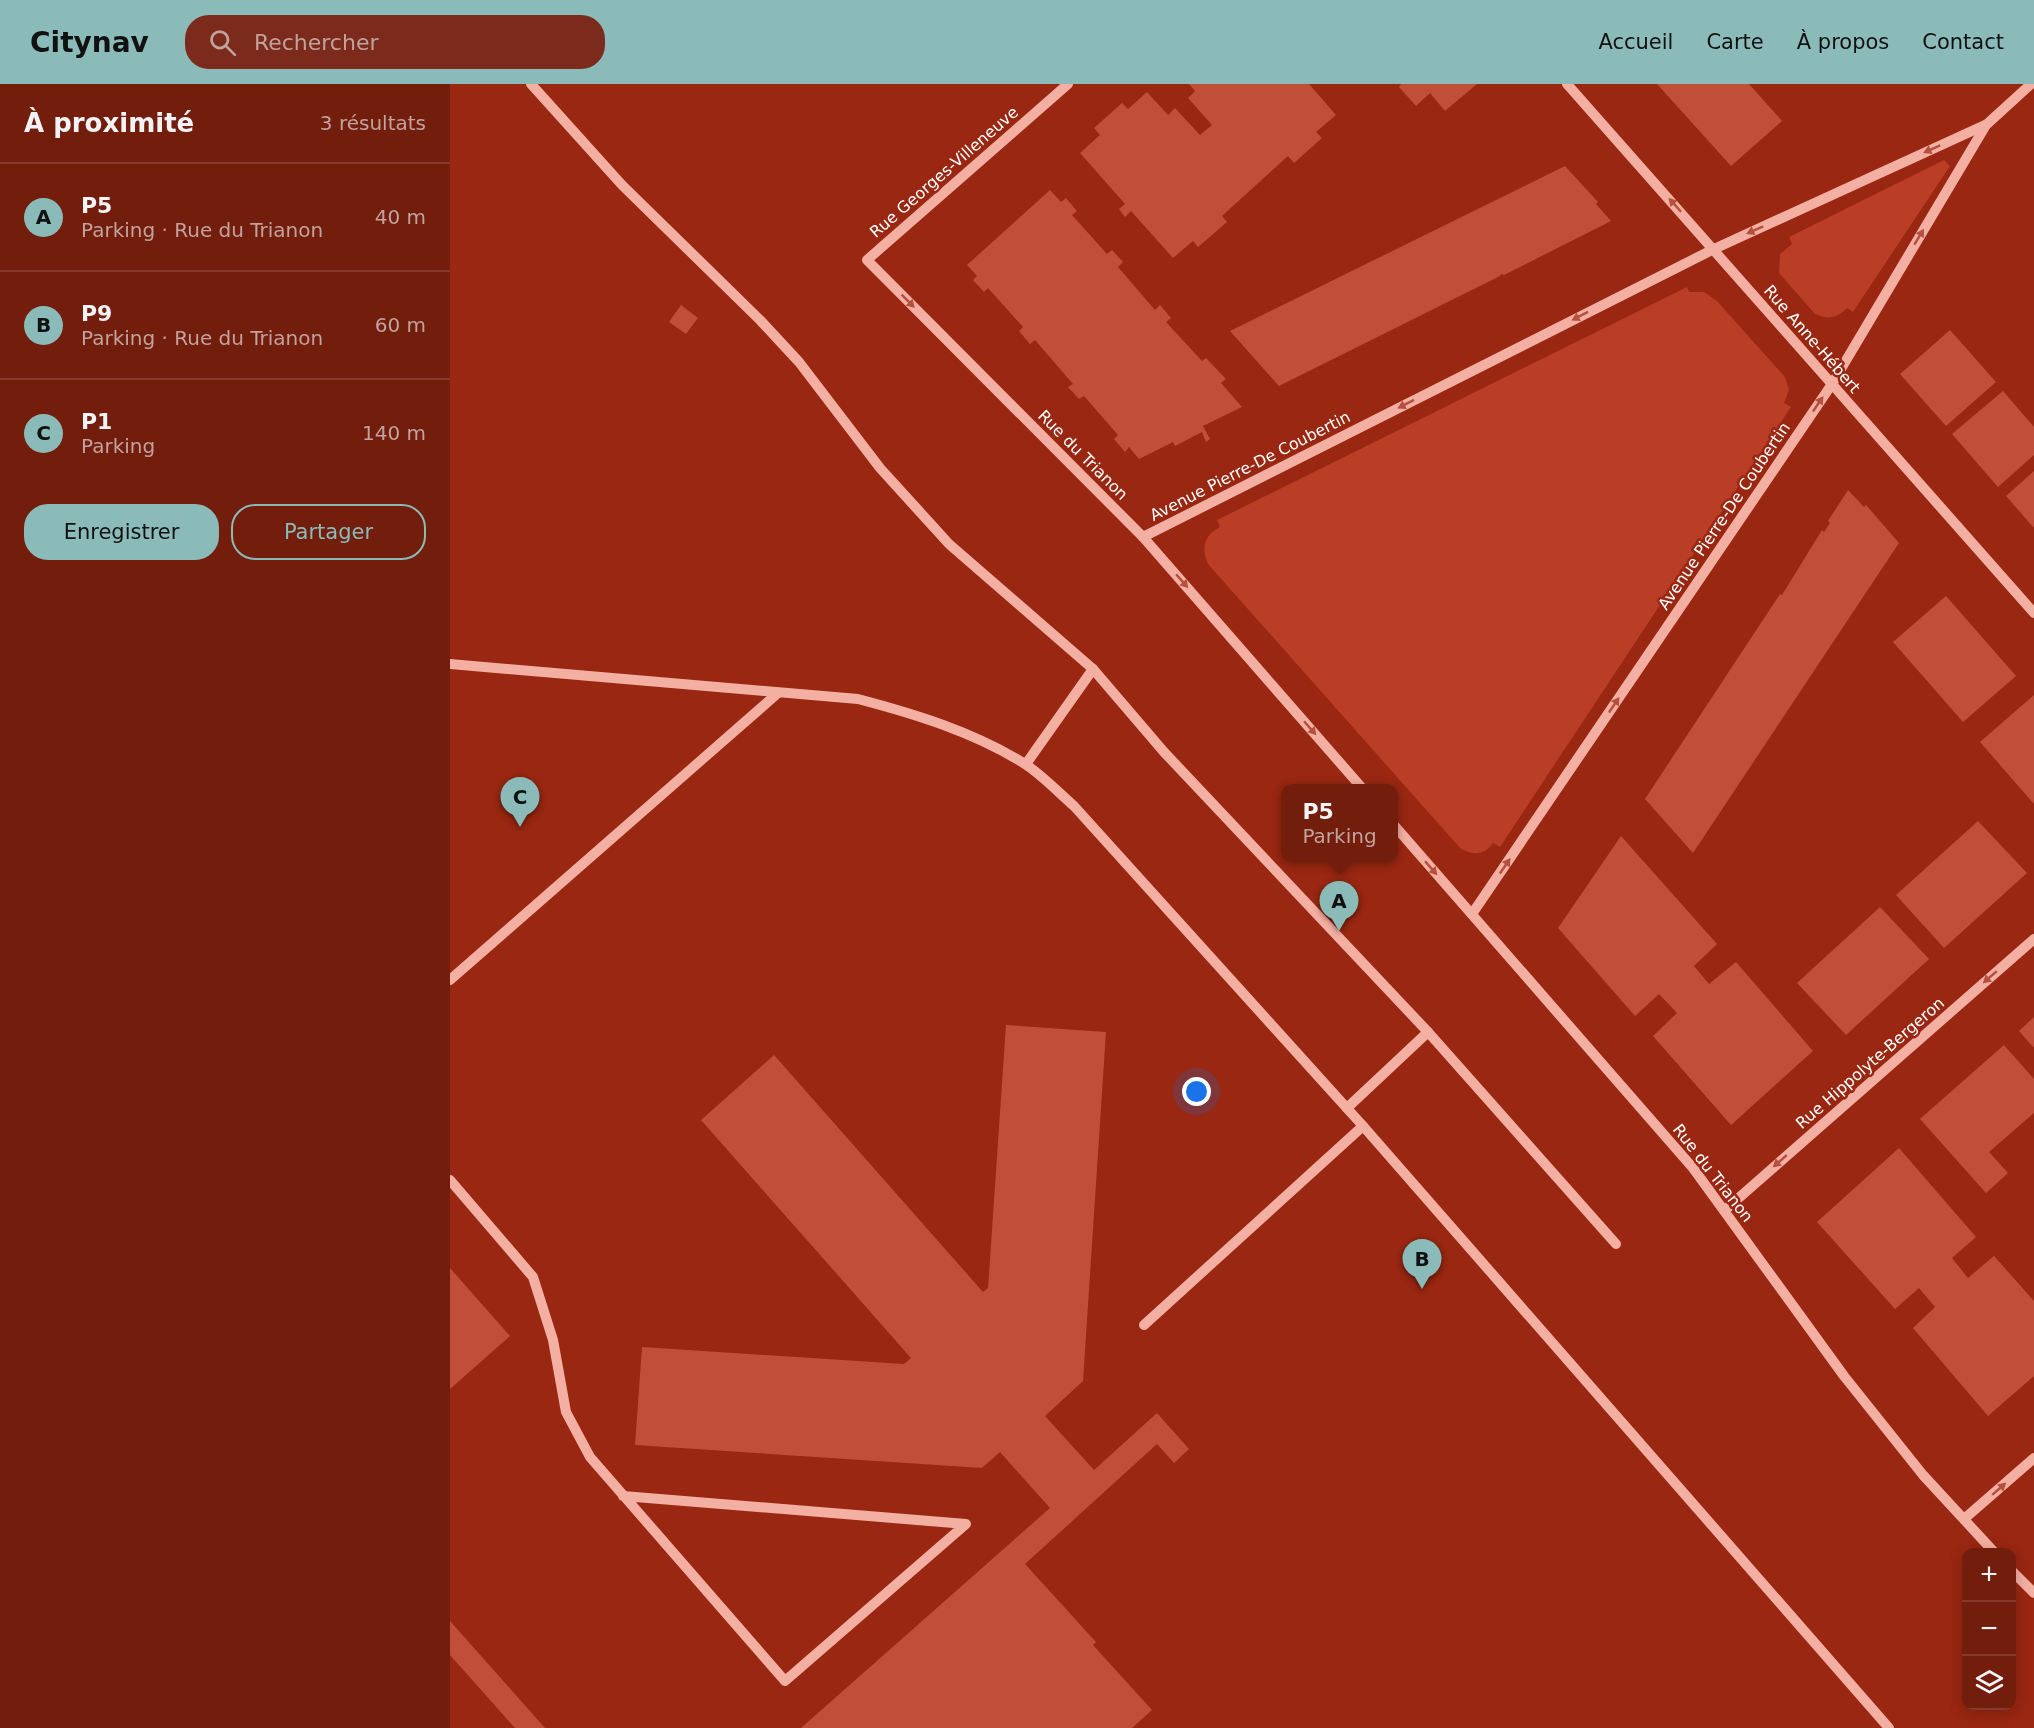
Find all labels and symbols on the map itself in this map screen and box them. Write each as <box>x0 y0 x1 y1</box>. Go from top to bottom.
street label: Rue Georges-Villeneuve <box>866 102 1022 242</box>
one-way arrow <box>1924 145 1941 154</box>
one-way arrow <box>1669 198 1682 213</box>
one-way arrow <box>1745 225 1763 235</box>
one-way arrow <box>1914 228 1924 245</box>
street label: Rue Anne-Hébert <box>1760 281 1864 397</box>
one-way arrow <box>901 294 915 308</box>
one-way arrow <box>1571 311 1589 321</box>
one-way arrow <box>1812 397 1824 413</box>
one-way arrow <box>1397 399 1414 409</box>
street label: Rue du Trianon <box>1034 406 1132 504</box>
street label: Avenue Pierre-De Coubertin <box>1147 407 1353 525</box>
street label: Avenue Pierre-De Coubertin <box>1654 419 1794 613</box>
one-way arrow <box>1175 573 1188 588</box>
one-way arrow <box>1608 697 1620 713</box>
one-way arrow <box>1303 720 1316 735</box>
pin: C <box>500 778 540 827</box>
one-way arrow <box>1499 858 1510 874</box>
one-way arrow <box>1425 860 1438 876</box>
pin: A <box>1320 882 1358 931</box>
one-way arrow <box>1983 970 1998 983</box>
street label: Rue Hippolyte-Bergeron <box>1792 993 1948 1133</box>
your location <box>1182 1077 1211 1106</box>
street label: Rue du Trianon <box>1669 1120 1757 1226</box>
one-way arrow <box>1773 1154 1788 1167</box>
pin: B <box>1402 1240 1442 1289</box>
one-way arrow <box>1991 1483 2006 1496</box>

